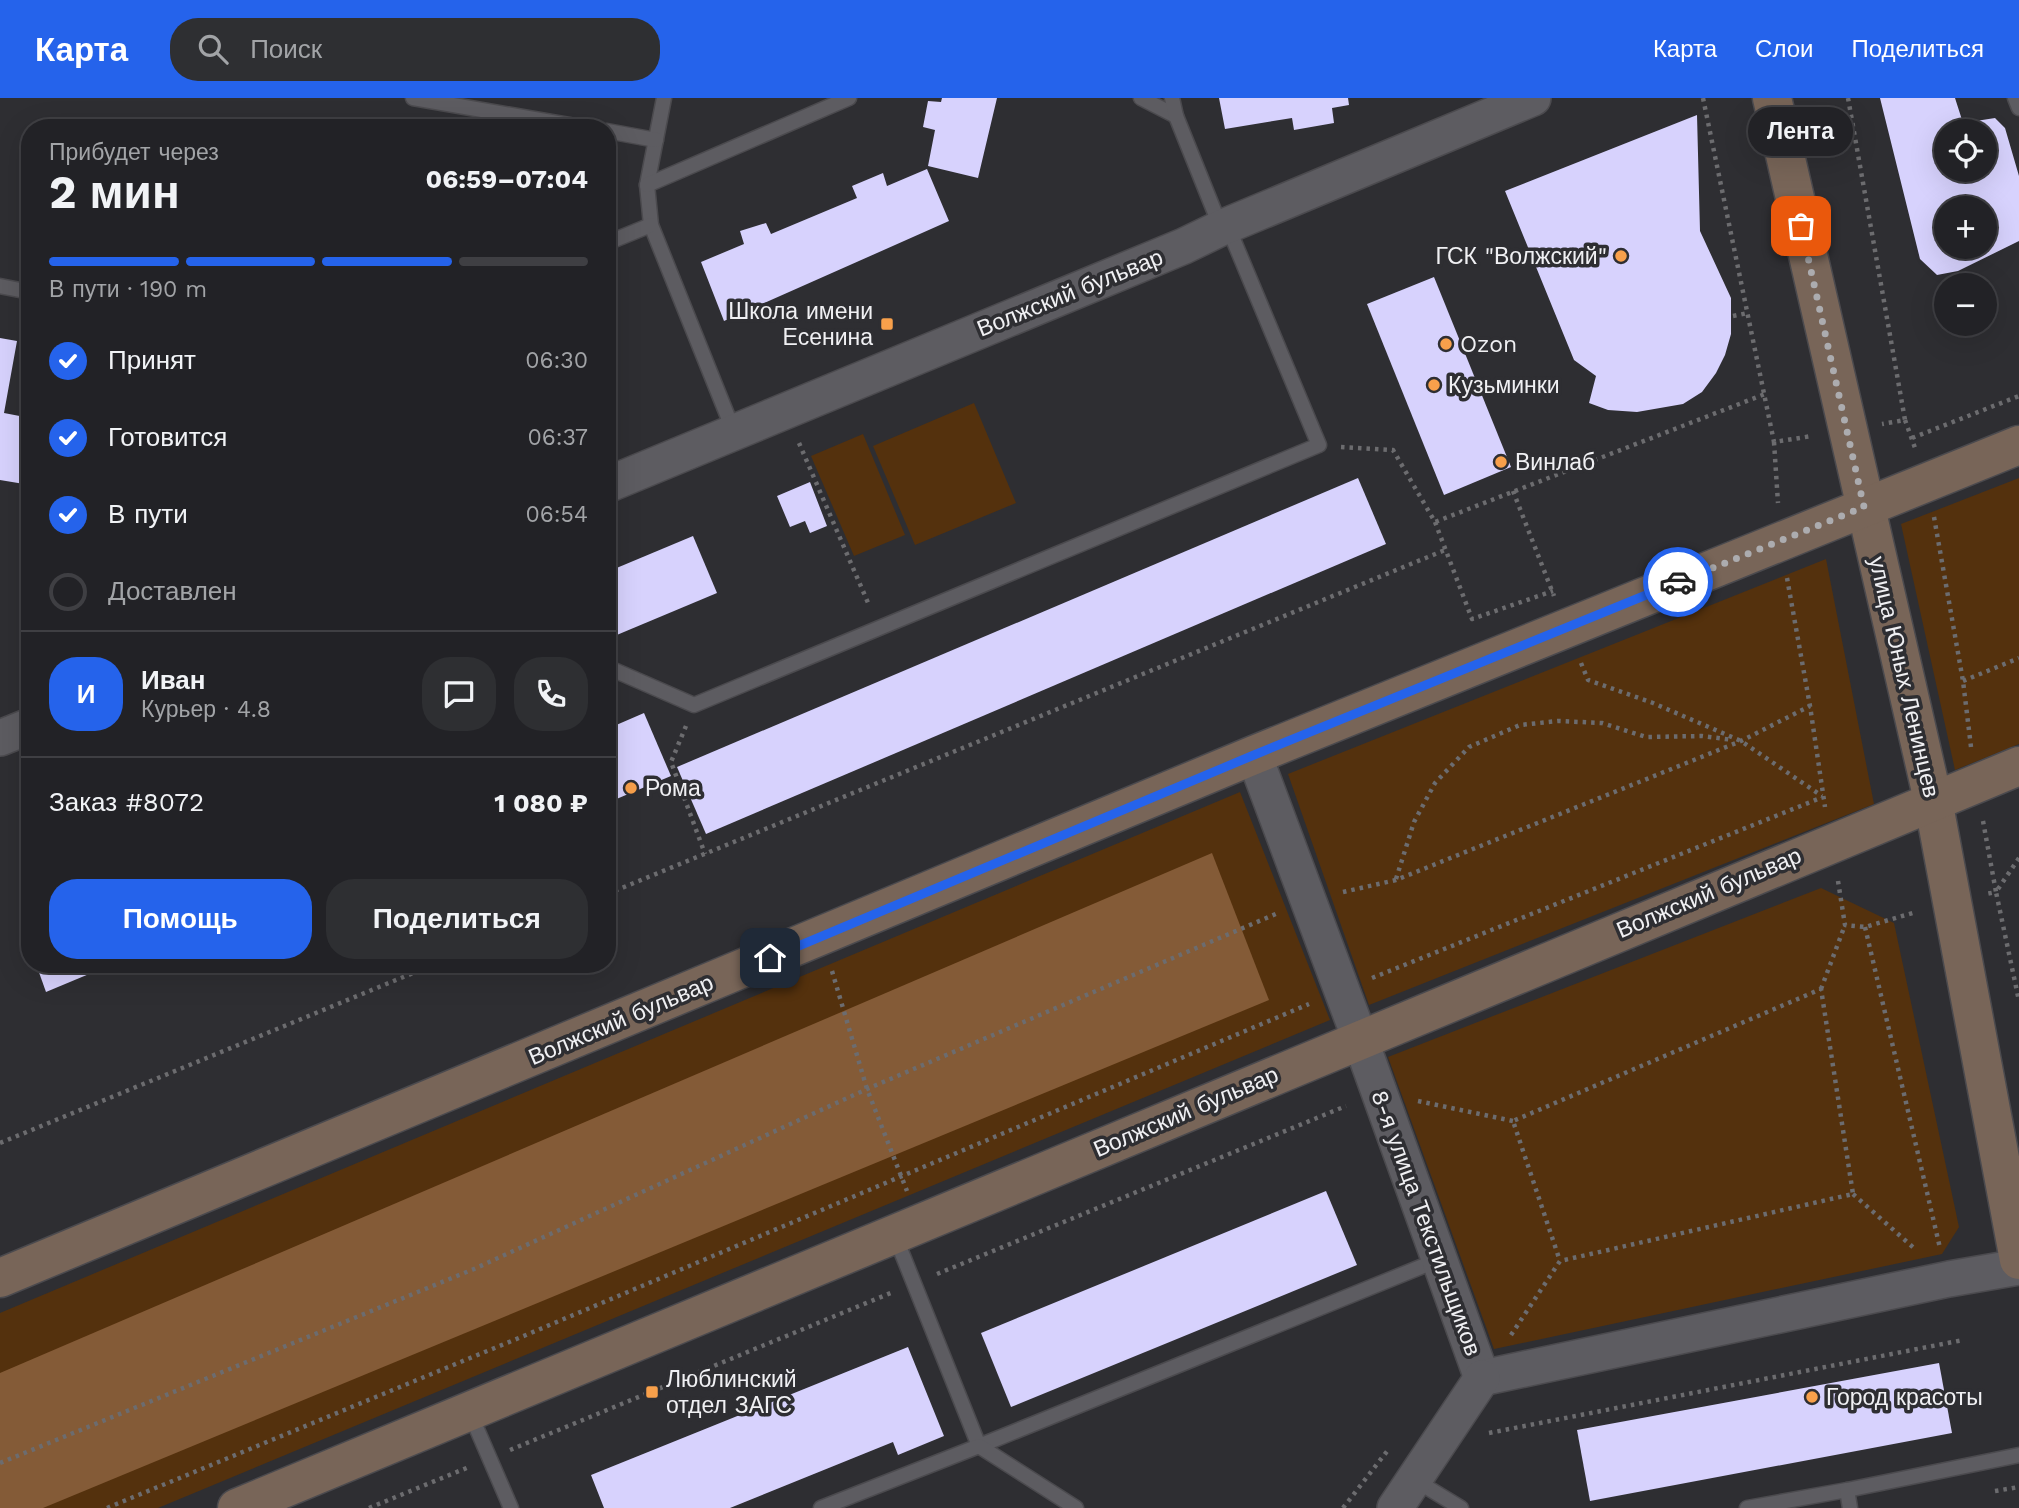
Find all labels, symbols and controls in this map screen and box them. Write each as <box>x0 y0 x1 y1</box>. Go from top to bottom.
search box <box>170 18 660 81</box>
text: Карта <box>35 30 128 69</box>
icon: search <box>194 30 232 68</box>
text: Поиск <box>250 34 322 64</box>
text: Карта <box>1653 35 1717 63</box>
text: Слои <box>1755 35 1813 63</box>
text: Поделиться <box>1851 35 1984 63</box>
callout: Лента <box>1748 107 1854 156</box>
text: Лента <box>1767 118 1834 145</box>
map controls <box>1934 119 1997 336</box>
button: locate <box>1934 119 1997 182</box>
text: Прибудет через <box>49 139 219 166</box>
text: 06:59–07:04 <box>425 164 588 194</box>
text: 2 мин <box>49 165 180 219</box>
pin <box>1771 196 1831 256</box>
button: + <box>1934 196 1997 259</box>
icon: bag <box>1782 207 1820 245</box>
street label: Волжский бульвар <box>973 243 1167 343</box>
place label: ГСК "Волжский" <box>1435 243 1607 270</box>
marker: ГСК "Волжский" <box>1613 248 1629 264</box>
button: − <box>1934 273 1997 336</box>
text: В пути · 190 m <box>49 276 207 303</box>
place label: Школа имени Есенина <box>728 298 873 351</box>
marker: Школа имени Есенина <box>879 316 895 332</box>
place label: Ozon <box>1460 331 1517 358</box>
marker: Ozon <box>1438 336 1454 352</box>
icon: check <box>49 342 87 380</box>
text: Принят <box>108 345 196 375</box>
text: 06:30 <box>525 347 588 374</box>
place label: Кузьминки <box>1448 372 1560 399</box>
marker: Кузьминки <box>1426 377 1442 393</box>
icon: check <box>49 419 87 457</box>
text: Готовится <box>108 422 227 452</box>
text: 06:37 <box>528 424 588 451</box>
place label: Винлаб <box>1515 449 1595 476</box>
marker: Винлаб <box>1493 454 1509 470</box>
icon: check <box>49 496 87 534</box>
text: В пути <box>108 499 188 529</box>
text: 06:54 <box>525 501 588 528</box>
courier <box>1643 547 1713 617</box>
street label: улица Юных Ленинцев <box>1863 554 1945 800</box>
icon: car <box>1659 563 1697 601</box>
text: Доставлен <box>108 576 237 606</box>
button: chat <box>422 657 496 731</box>
button: phone <box>514 657 588 731</box>
text: Иван <box>141 665 206 695</box>
text: И <box>77 679 95 709</box>
text: Курьер · 4.8 <box>141 696 271 723</box>
place label: Рома <box>645 775 701 802</box>
marker: Рома <box>623 780 639 796</box>
text: Заказ #8072 <box>49 787 204 817</box>
text: 1 080 ₽ <box>494 788 588 818</box>
street label: Волжский бульвар <box>1613 842 1805 944</box>
button: Помощь <box>49 879 312 959</box>
button: Поделиться <box>326 879 588 959</box>
pin <box>740 928 800 988</box>
icon: home <box>751 939 789 977</box>
street label: Волжский бульвар <box>525 969 717 1071</box>
street label: Волжский бульвар <box>1090 1061 1282 1163</box>
street label: 8-я улица Текстильщиков <box>1365 1087 1487 1359</box>
place label: Люблинский отдел ЗАГС <box>666 1366 797 1419</box>
marker: Люблинский отдел ЗАГС <box>644 1384 660 1400</box>
place label: Город красоты <box>1826 1384 1983 1411</box>
marker: Город красоты <box>1804 1389 1820 1405</box>

